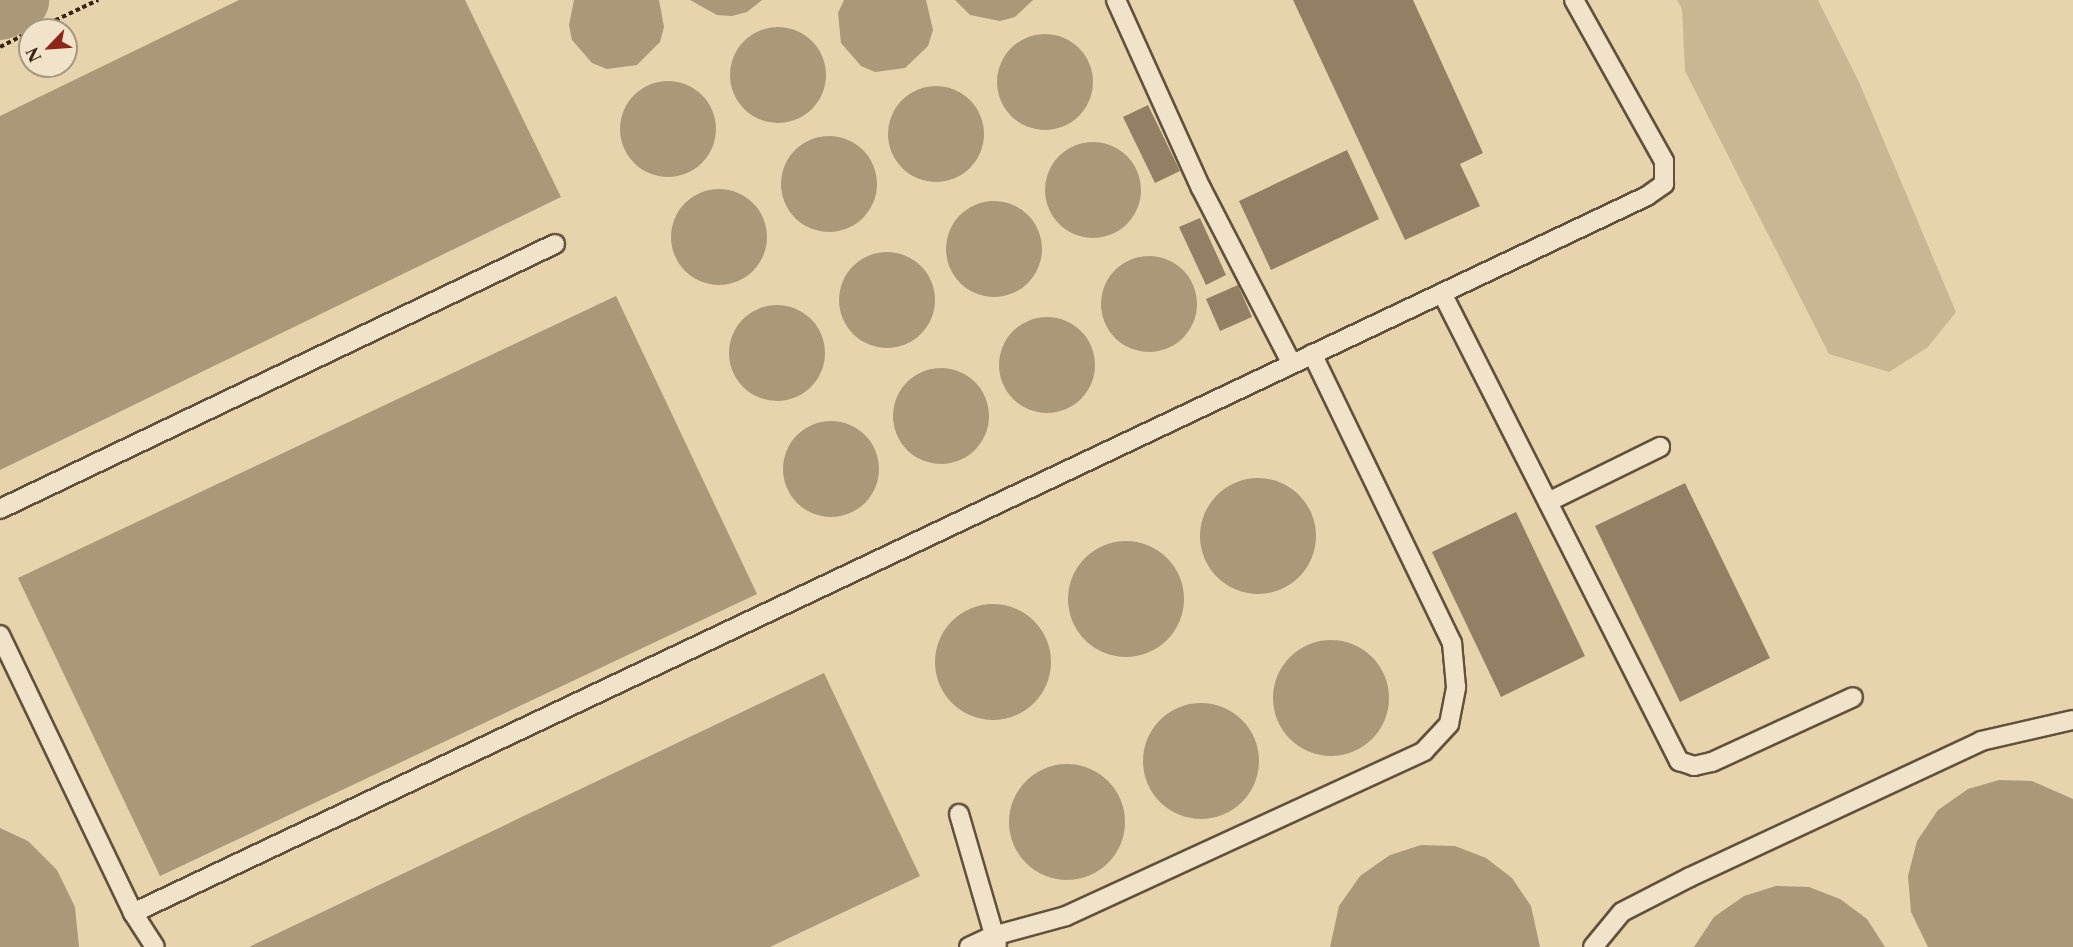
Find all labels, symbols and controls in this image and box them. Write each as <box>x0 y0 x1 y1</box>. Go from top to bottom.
north arrow <box>18 18 78 78</box>
text: N <box>21 44 46 65</box>

